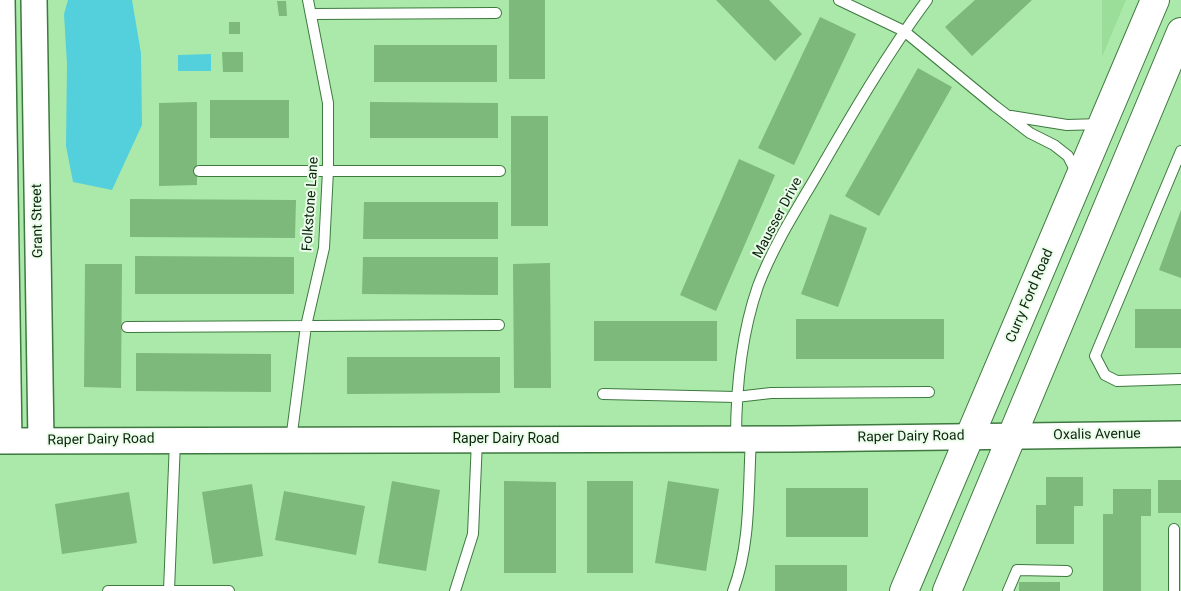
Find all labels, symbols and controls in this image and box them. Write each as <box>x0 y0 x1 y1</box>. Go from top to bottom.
street label: Folkstone Lane <box>299 156 323 252</box>
street label: Mausser Drive <box>750 175 806 261</box>
street label: Grant Street <box>29 184 47 258</box>
street label: Curry Ford Road <box>1003 247 1057 345</box>
street label: Oxalis Avenue <box>1053 426 1141 444</box>
street label: Raper Dairy Road <box>857 428 965 446</box>
street label: Raper Dairy Road <box>47 431 155 449</box>
street label: Raper Dairy Road <box>452 431 560 447</box>

